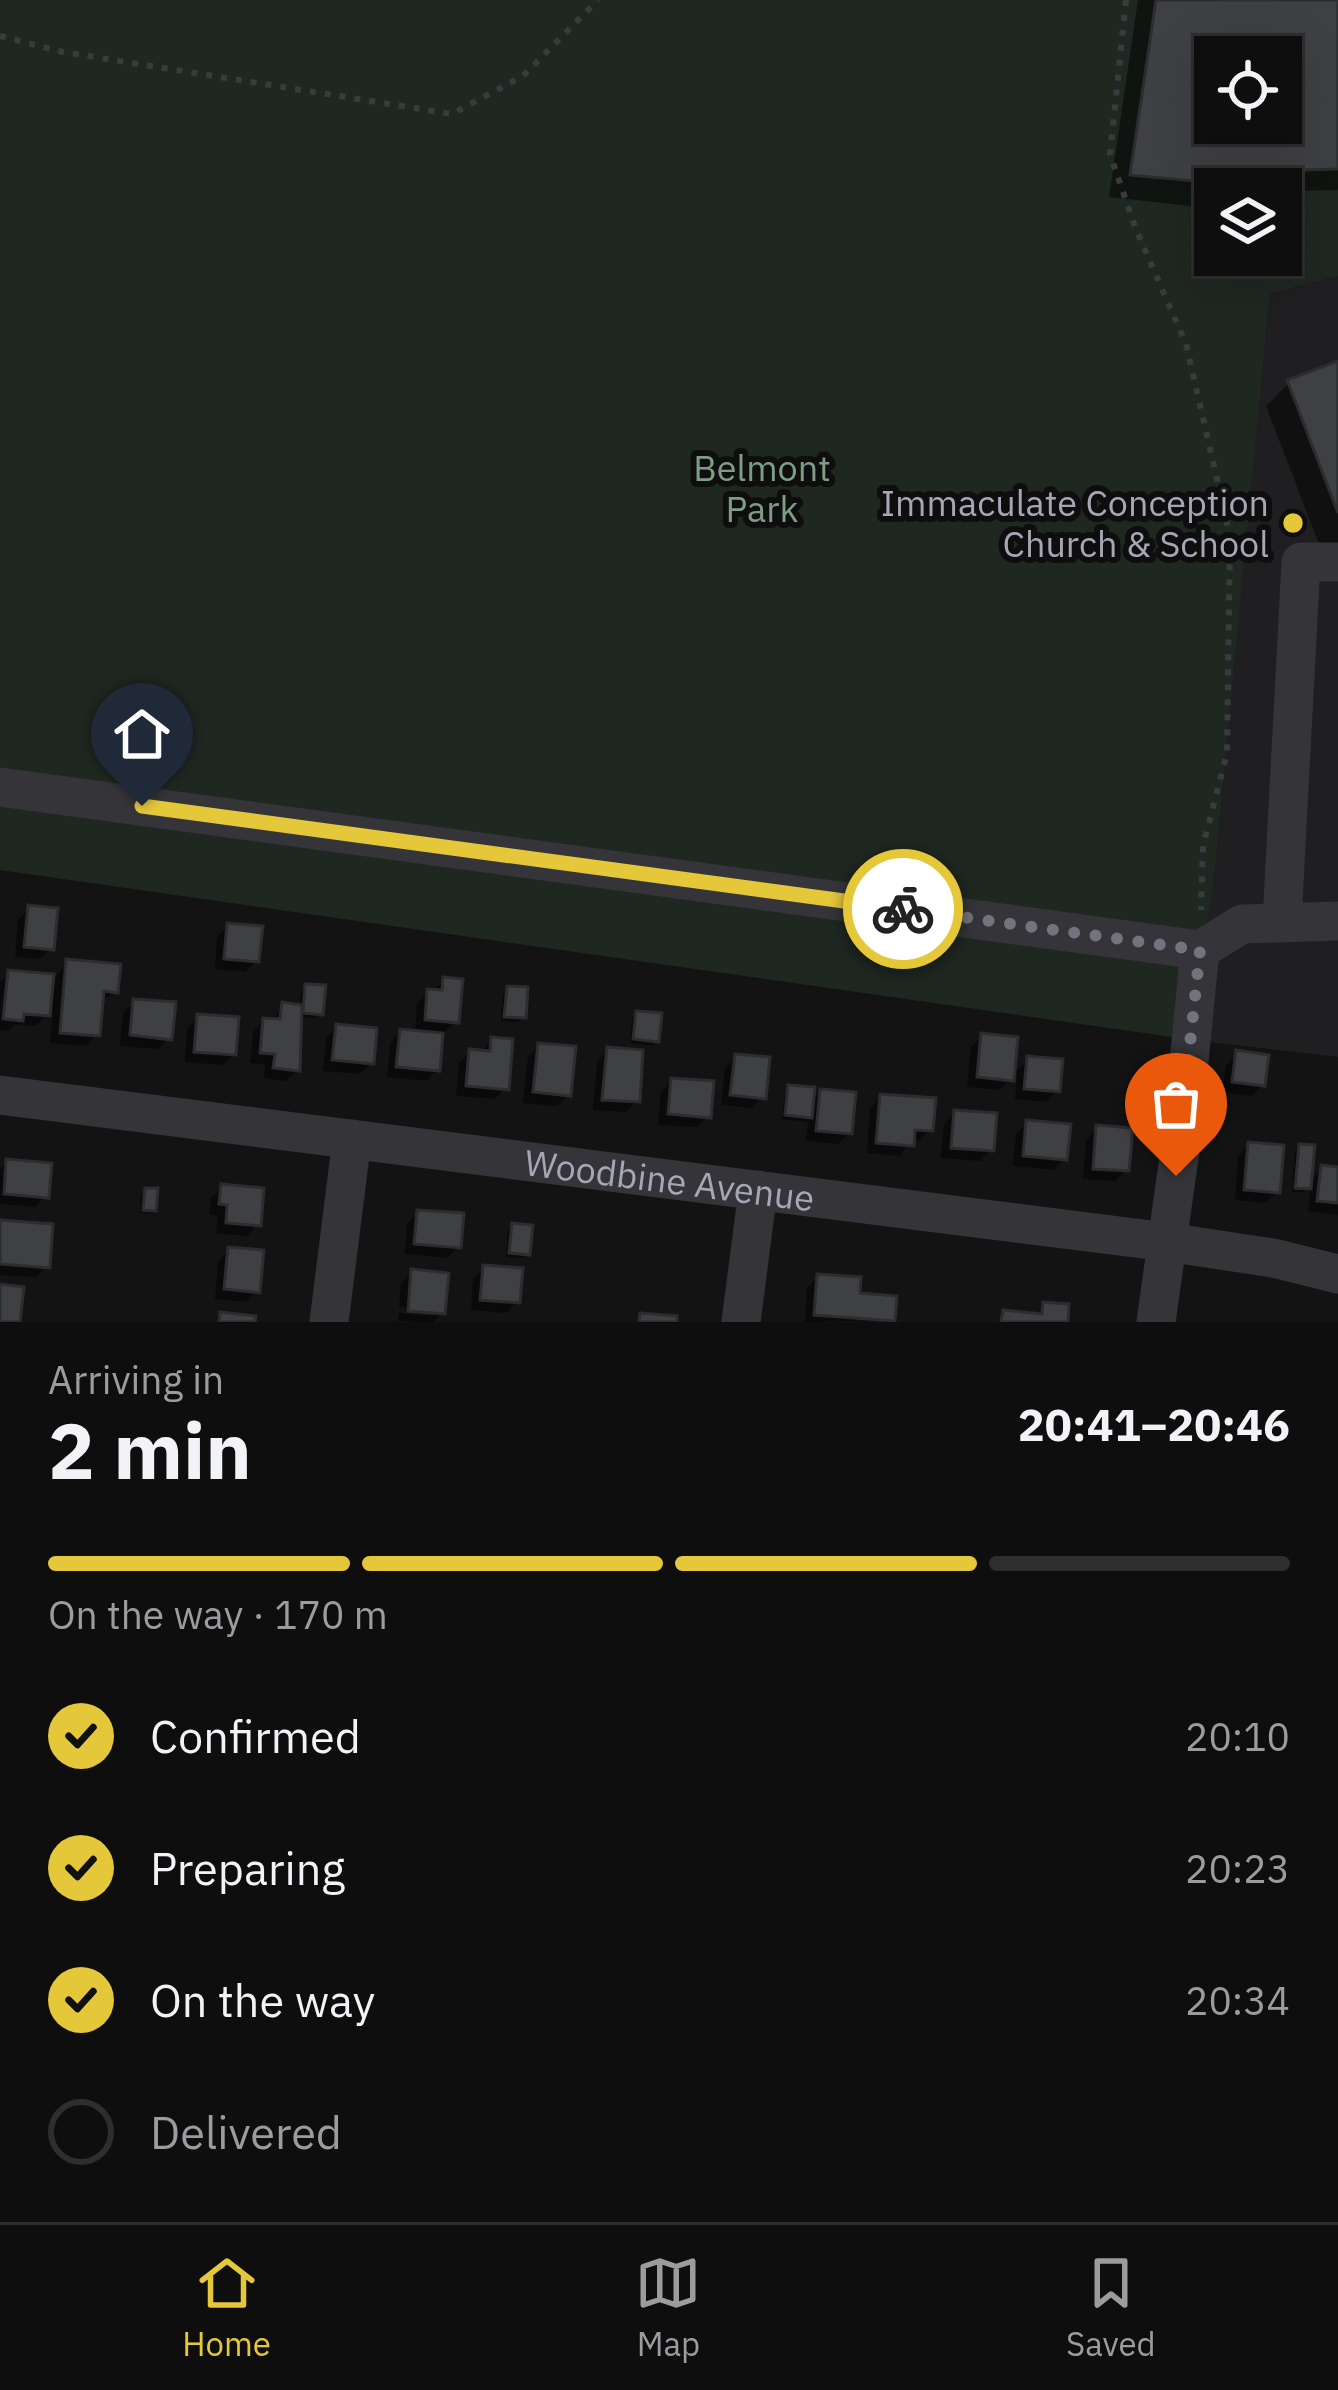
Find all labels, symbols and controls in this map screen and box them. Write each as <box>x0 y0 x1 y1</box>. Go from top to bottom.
map controls <box>1194 36 1302 276</box>
button: locate <box>1194 36 1302 144</box>
button: layers <box>1194 168 1302 276</box>
park label: Belmont Park <box>693 444 831 532</box>
place label: Immaculate Conception Church & School <box>881 479 1269 567</box>
marker: Immaculate Conception Church & School <box>1280 510 1306 536</box>
pin <box>91 683 193 806</box>
icon: home <box>109 701 175 767</box>
courier <box>843 849 963 969</box>
icon: bike <box>870 876 936 942</box>
pin <box>1125 1053 1227 1176</box>
icon: bag <box>1143 1071 1209 1137</box>
street label: Woodbine Avenue <box>522 1138 817 1221</box>
text: Arriving in <box>48 1354 224 1405</box>
text: 20:41–20:46 <box>1018 1395 1290 1453</box>
text: 2 min <box>48 1399 252 1500</box>
text: On the way · 170 m <box>48 1589 388 1640</box>
icon: check <box>48 1703 114 1769</box>
text: Confirmed <box>150 1707 361 1765</box>
text: 20:10 <box>1185 1711 1290 1762</box>
icon: check <box>48 1835 114 1901</box>
text: Preparing <box>150 1839 345 1897</box>
text: 20:23 <box>1185 1843 1290 1894</box>
icon: check <box>48 1967 114 2033</box>
text: On the way <box>150 1971 375 2029</box>
text: 20:34 <box>1185 1975 1290 2026</box>
text: Delivered <box>150 2103 342 2161</box>
tab: Home <box>182 2250 271 2365</box>
tab: Map <box>635 2250 701 2365</box>
tab: Saved <box>1066 2250 1156 2365</box>

